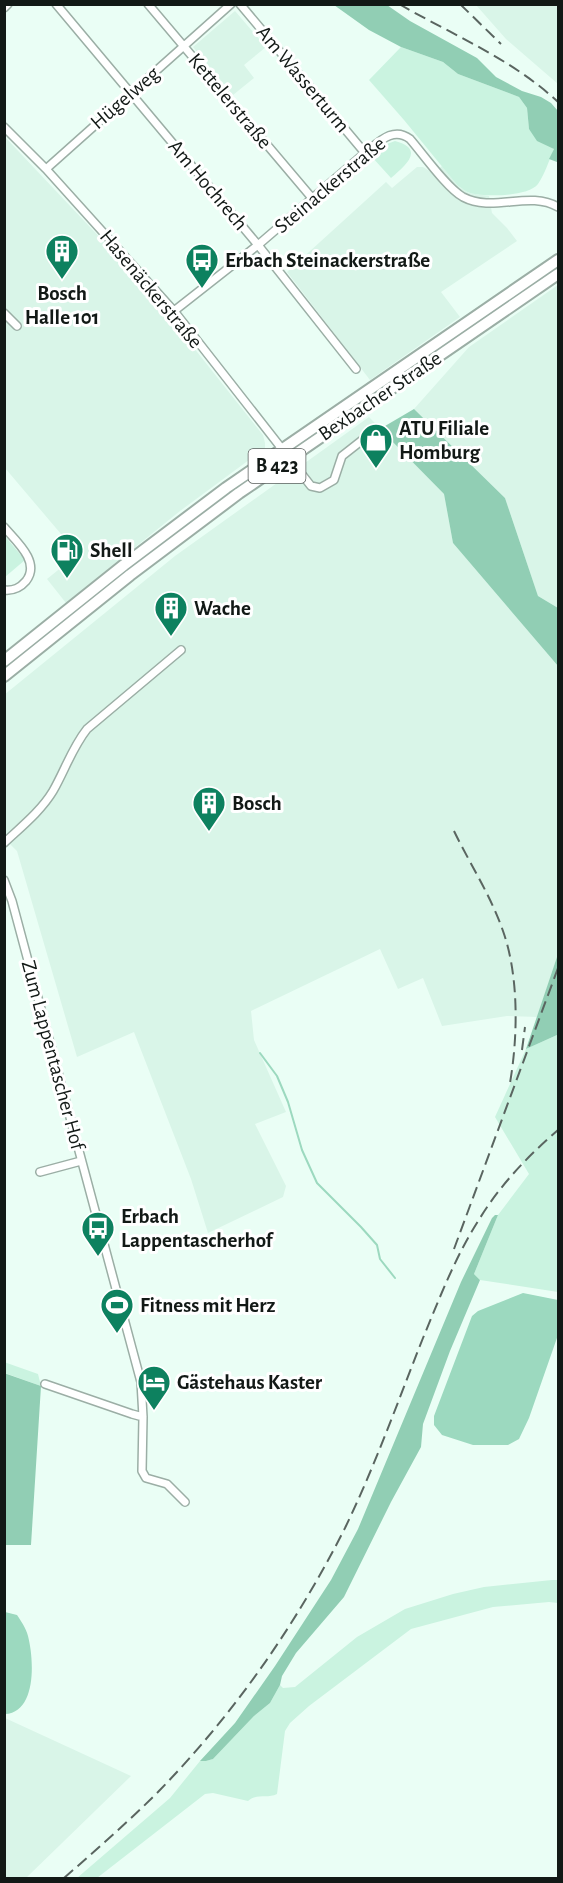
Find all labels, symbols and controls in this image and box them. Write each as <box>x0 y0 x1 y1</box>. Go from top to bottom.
street label: Am Wasserturm <box>252 22 354 136</box>
street label: Kettelerstraße <box>184 49 276 153</box>
street label: Hügelweg <box>87 62 164 133</box>
street label: Steinackerstraße <box>271 133 389 237</box>
street label: Am Hochrech <box>164 136 252 234</box>
street label: Hasenäckerstraße <box>96 226 206 352</box>
building icon: Bosch Halle 101 <box>44 233 80 280</box>
bus stop icon: Erbach Steinackerstraße <box>184 242 220 289</box>
place label: Erbach Steinackerstraße <box>225 250 430 271</box>
place label: Bosch Halle 101 <box>25 283 99 328</box>
street label: Bexbacher Straße <box>315 347 445 445</box>
place label: ATU Filiale Homburg <box>399 418 489 463</box>
shop icon: ATU Filiale Homburg <box>358 422 394 469</box>
road number: B 423 <box>248 449 306 483</box>
fuel station icon: Shell <box>49 532 85 579</box>
place label: Shell <box>90 540 132 561</box>
building icon: Wache <box>153 590 189 637</box>
place label: Wache <box>194 598 251 619</box>
building icon: Bosch <box>191 785 227 832</box>
place label: Bosch <box>232 793 282 814</box>
street label: Zum Lappentascher Hof <box>18 958 89 1154</box>
place label: Erbach Lappentascherhof <box>121 1206 275 1251</box>
bus stop icon: Erbach Lappentascherhof <box>80 1210 116 1257</box>
sports icon: Fitness mit Herz <box>99 1287 135 1334</box>
place label: Fitness mit Herz <box>140 1295 276 1316</box>
hotel icon: Gästehaus Kaster <box>136 1364 172 1411</box>
place label: Gästehaus Kaster <box>177 1372 323 1393</box>

